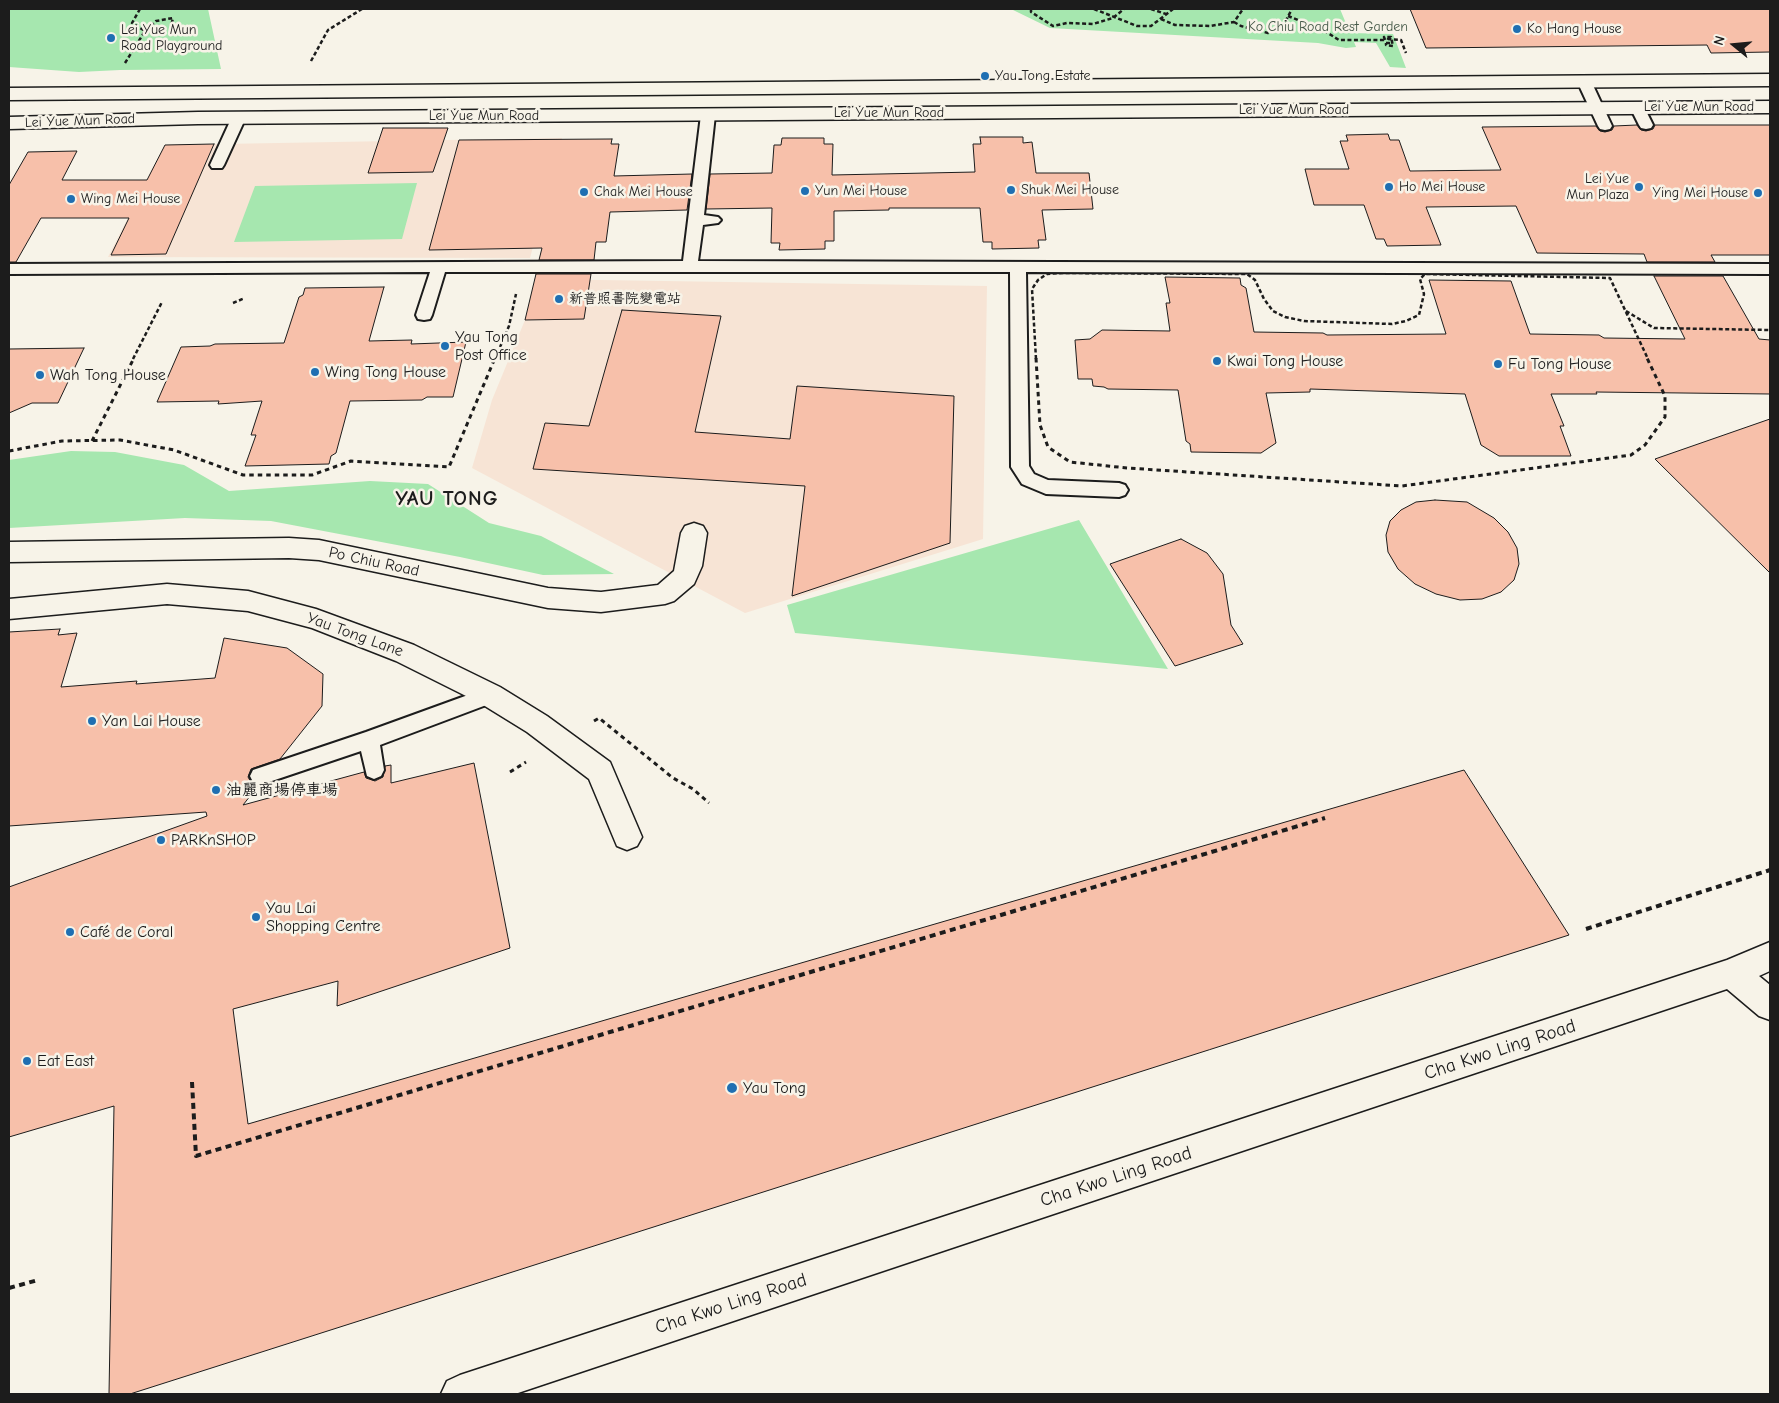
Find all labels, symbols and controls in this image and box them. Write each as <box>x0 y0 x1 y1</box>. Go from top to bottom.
park label: Ko Chiu Road Rest Garden <box>1248 19 1408 35</box>
north arrow <box>1709 20 1759 70</box>
place label: Ko Hang House <box>1527 21 1622 37</box>
place label: Lei Yue Mun Road Playground <box>121 22 223 54</box>
marker: Ko Hang House <box>1511 23 1523 35</box>
marker: Lei Yue Mun Road Playground <box>105 32 117 44</box>
text: N <box>1710 34 1729 47</box>
place label: Yau Tong Estate <box>995 68 1090 84</box>
marker: Yau Tong Estate <box>979 70 991 82</box>
street label: Lei Yue Mun Road <box>1644 99 1754 115</box>
street label: Lei Yue Mun Road <box>1239 102 1349 118</box>
street label: Lei Yue Mun Road <box>834 105 944 121</box>
street label: Lei Yue Mun Road <box>429 108 539 124</box>
street label: Lei Yue Mun Road <box>25 111 135 131</box>
place label: Lei Yue Mun Plaza <box>1567 171 1629 203</box>
place label: Ho Mei House <box>1399 179 1485 195</box>
marker: Ho Mei House <box>1383 181 1395 193</box>
marker: Lei Yue Mun Plaza <box>1633 181 1645 193</box>
place label: Shuk Mei House <box>1021 182 1119 198</box>
place label: Yun Mei House <box>815 183 907 199</box>
place label: Chak Mei House <box>594 184 693 200</box>
marker: Shuk Mei House <box>1005 184 1017 196</box>
marker: Yun Mei House <box>799 185 811 197</box>
place label: Ying Mei House <box>1653 185 1748 201</box>
marker: Chak Mei House <box>578 186 590 198</box>
marker: Ying Mei House <box>1752 187 1764 199</box>
place label: Wing Mei House <box>81 191 180 207</box>
marker: Wing Mei House <box>65 193 77 205</box>
place label: 新普照書院變電站 <box>569 291 681 307</box>
marker: 新普照書院變電站 <box>553 293 565 305</box>
place label: Yau Tong Post Office <box>455 327 527 365</box>
marker: Yau Tong Post Office <box>439 340 451 352</box>
place label: Kwai Tong House <box>1227 351 1343 371</box>
place label: Fu Tong House <box>1508 354 1612 374</box>
marker: Kwai Tong House <box>1211 355 1223 367</box>
marker: Fu Tong House <box>1492 358 1504 370</box>
place label: Wing Tong House <box>325 362 446 382</box>
place label: Wah Tong House <box>50 365 166 385</box>
marker: Wing Tong House <box>309 366 321 378</box>
marker: Wah Tong House <box>34 369 46 381</box>
district label: YAU TONG <box>394 486 500 512</box>
street label: Po Chiu Road <box>327 543 421 581</box>
street label: Yau Tong Lane <box>304 609 406 661</box>
place label: Yan Lai House <box>102 711 201 731</box>
marker: Yan Lai House <box>86 715 98 727</box>
place label: 油麗商場停車場 <box>226 780 338 800</box>
marker: 油麗商場停車場 <box>210 784 222 796</box>
place label: PARKnSHOP <box>171 830 256 850</box>
marker: PARKnSHOP <box>155 834 167 846</box>
place label: Yau Lai Shopping Centre <box>266 898 380 936</box>
marker: Yau Lai Shopping Centre <box>250 911 262 923</box>
place label: Café de Coral <box>80 922 173 942</box>
marker: Café de Coral <box>64 926 76 938</box>
street label: Cha Kwo Ling Road <box>1421 1015 1579 1085</box>
place label: Eat East <box>37 1051 94 1071</box>
marker: Eat East <box>21 1055 33 1067</box>
place label: Yau Tong <box>743 1078 806 1098</box>
marker: Yau Tong <box>725 1081 739 1095</box>
street label: Cha Kwo Ling Road <box>1037 1142 1195 1212</box>
street label: Cha Kwo Ling Road <box>652 1269 810 1339</box>

